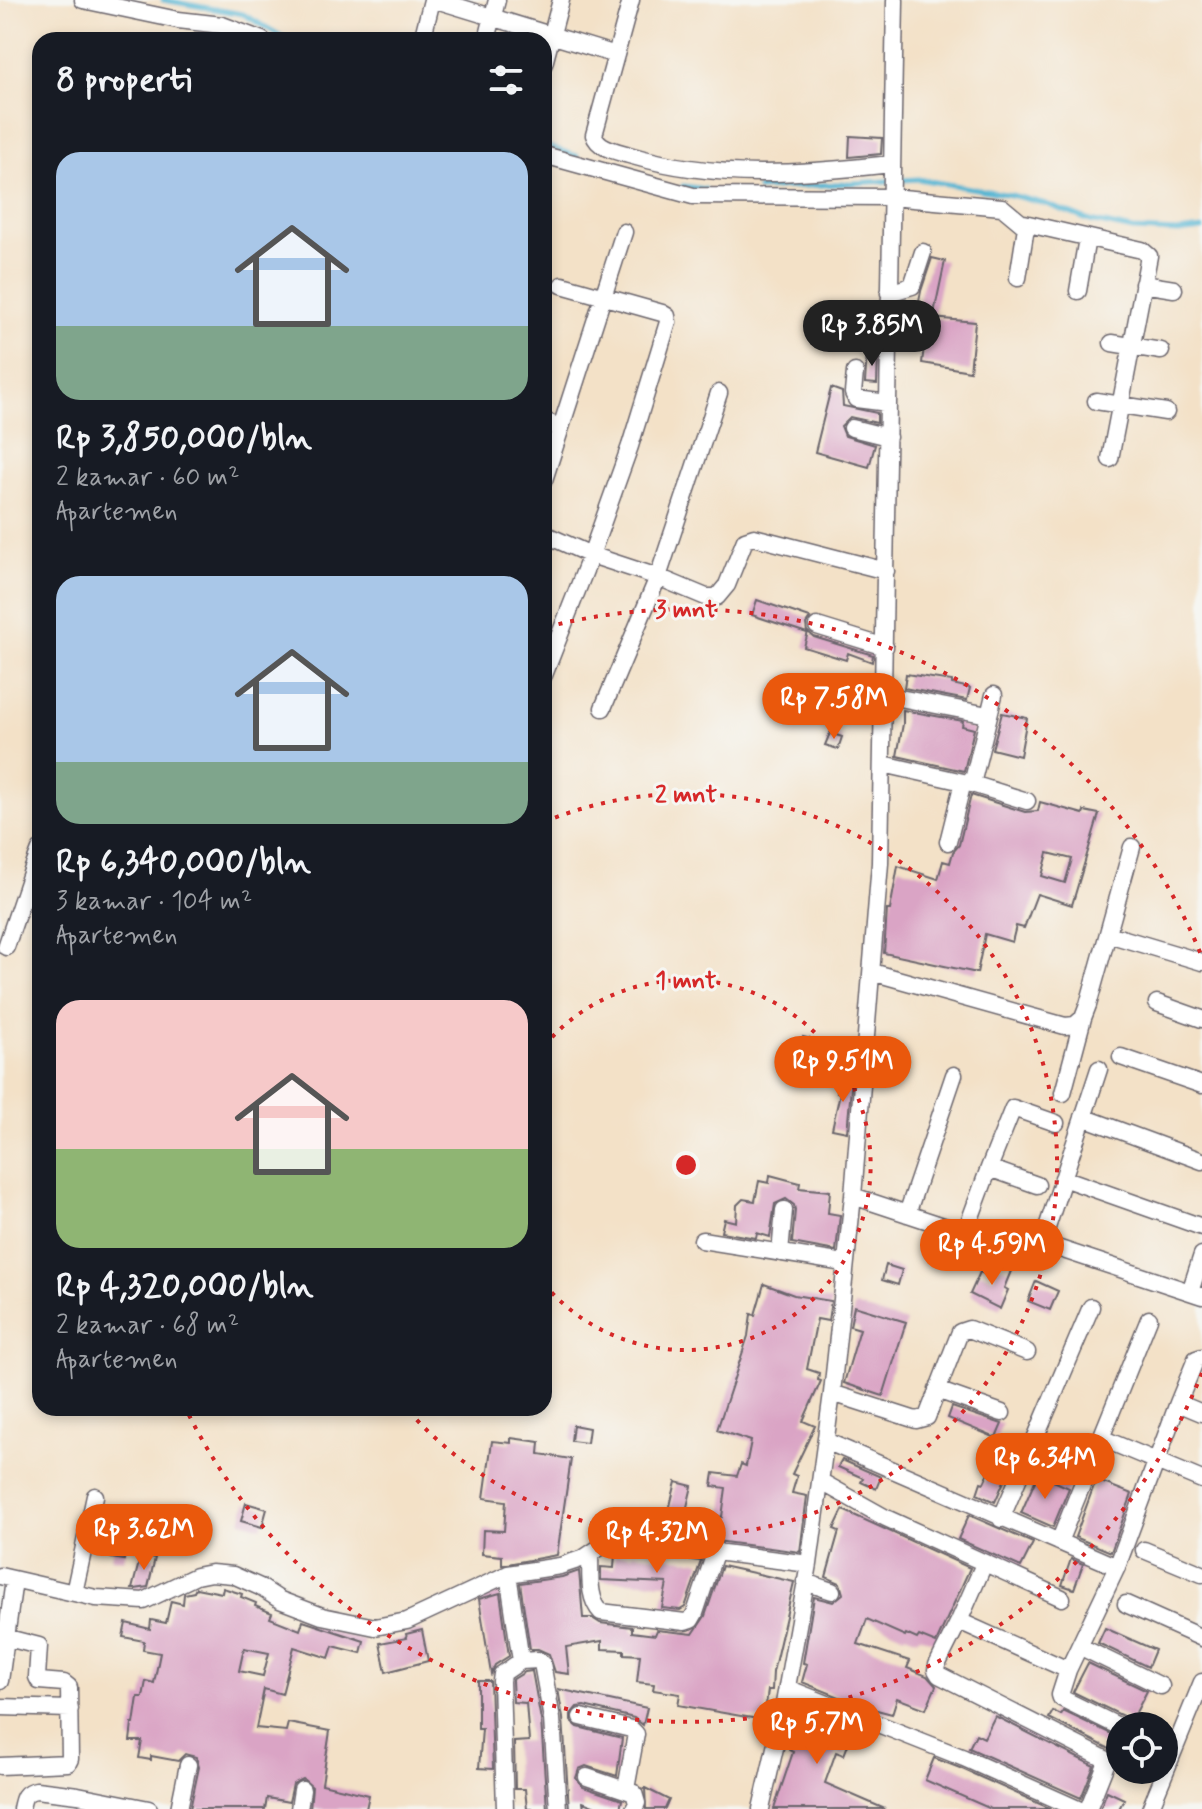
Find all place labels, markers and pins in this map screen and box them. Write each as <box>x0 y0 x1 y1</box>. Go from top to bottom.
pin: Rp 3.85M <box>789 300 955 368</box>
pin: Rp 7.58M <box>751 673 917 741</box>
pin: Rp 9.51M <box>760 1036 926 1104</box>
centre of rings <box>672 1151 700 1179</box>
pin: Rp 4.59M <box>909 1219 1075 1287</box>
pin: Rp 6.34M <box>962 1433 1128 1501</box>
pin: Rp 3.62M <box>61 1504 227 1572</box>
pin: Rp 4.32M <box>574 1507 740 1575</box>
pin: Rp 5.7M <box>743 1698 891 1766</box>

